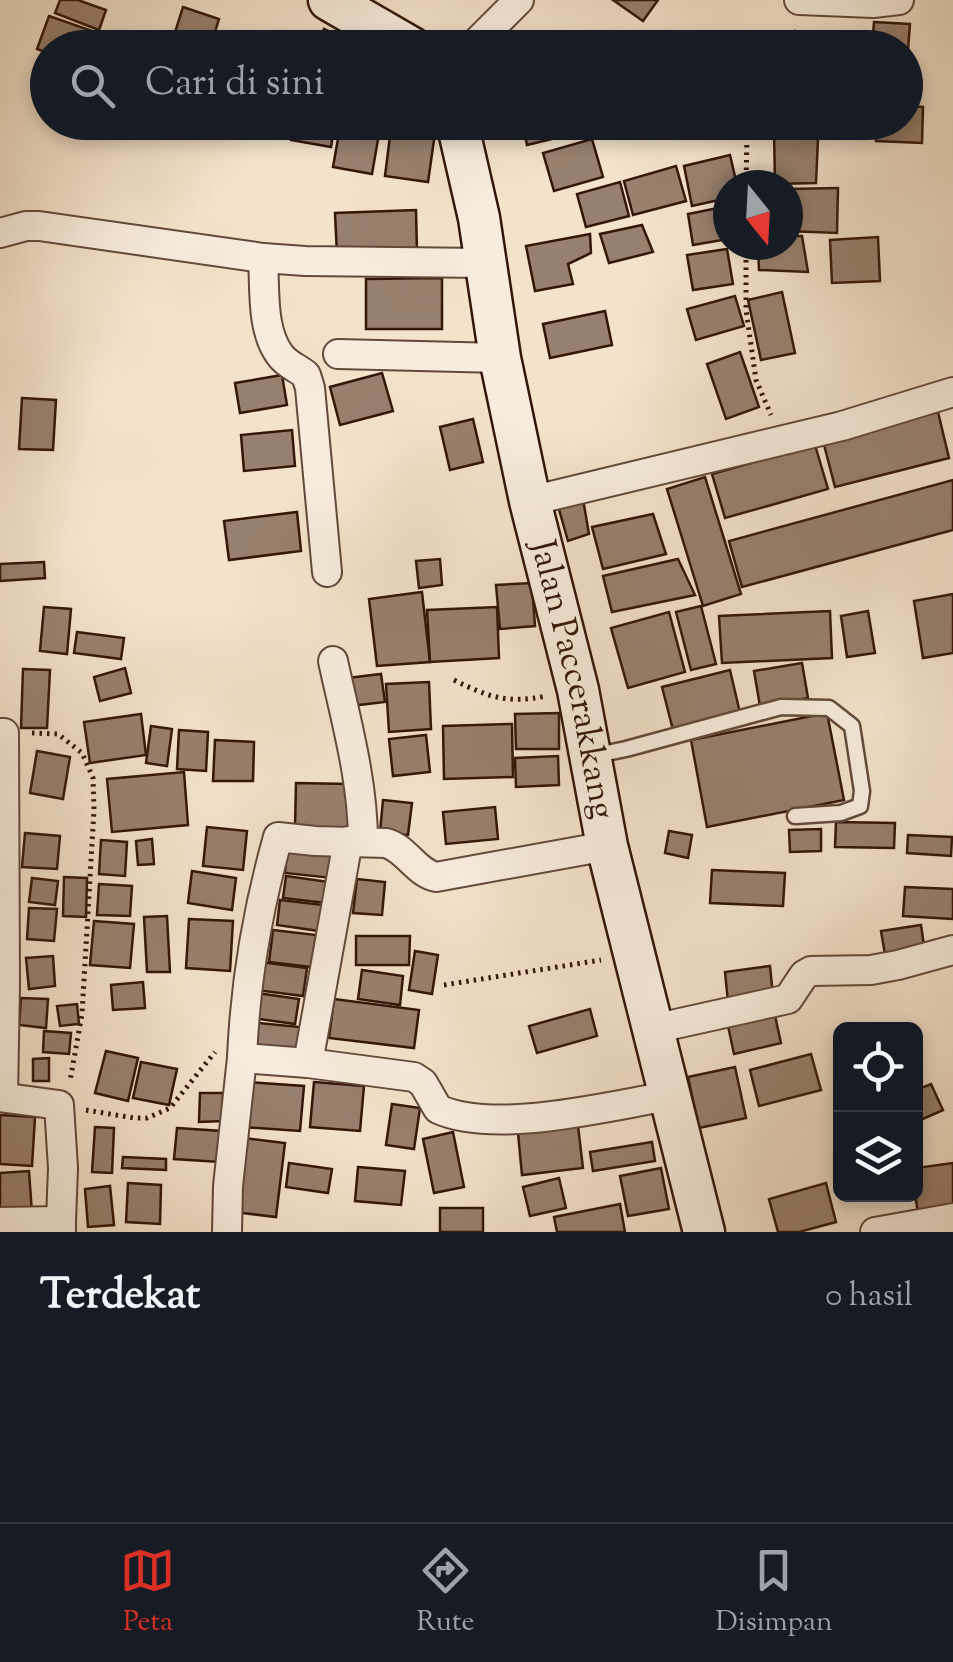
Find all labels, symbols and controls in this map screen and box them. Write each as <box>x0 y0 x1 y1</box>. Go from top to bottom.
search box <box>30 30 923 140</box>
icon: search <box>65 58 120 113</box>
text: Cari di sini <box>145 58 325 112</box>
north arrow <box>713 170 803 260</box>
street label: Jalan Paccerakkang <box>515 533 627 823</box>
map controls <box>833 1022 923 1202</box>
button: locate <box>833 1022 923 1112</box>
button: layers <box>833 1112 923 1202</box>
text: Terdekat <box>40 1267 200 1327</box>
text: 0 hasil <box>825 1274 913 1320</box>
tab: Peta <box>120 1543 175 1643</box>
tab: Rute <box>416 1543 475 1643</box>
tab: Disimpan <box>716 1543 832 1643</box>

